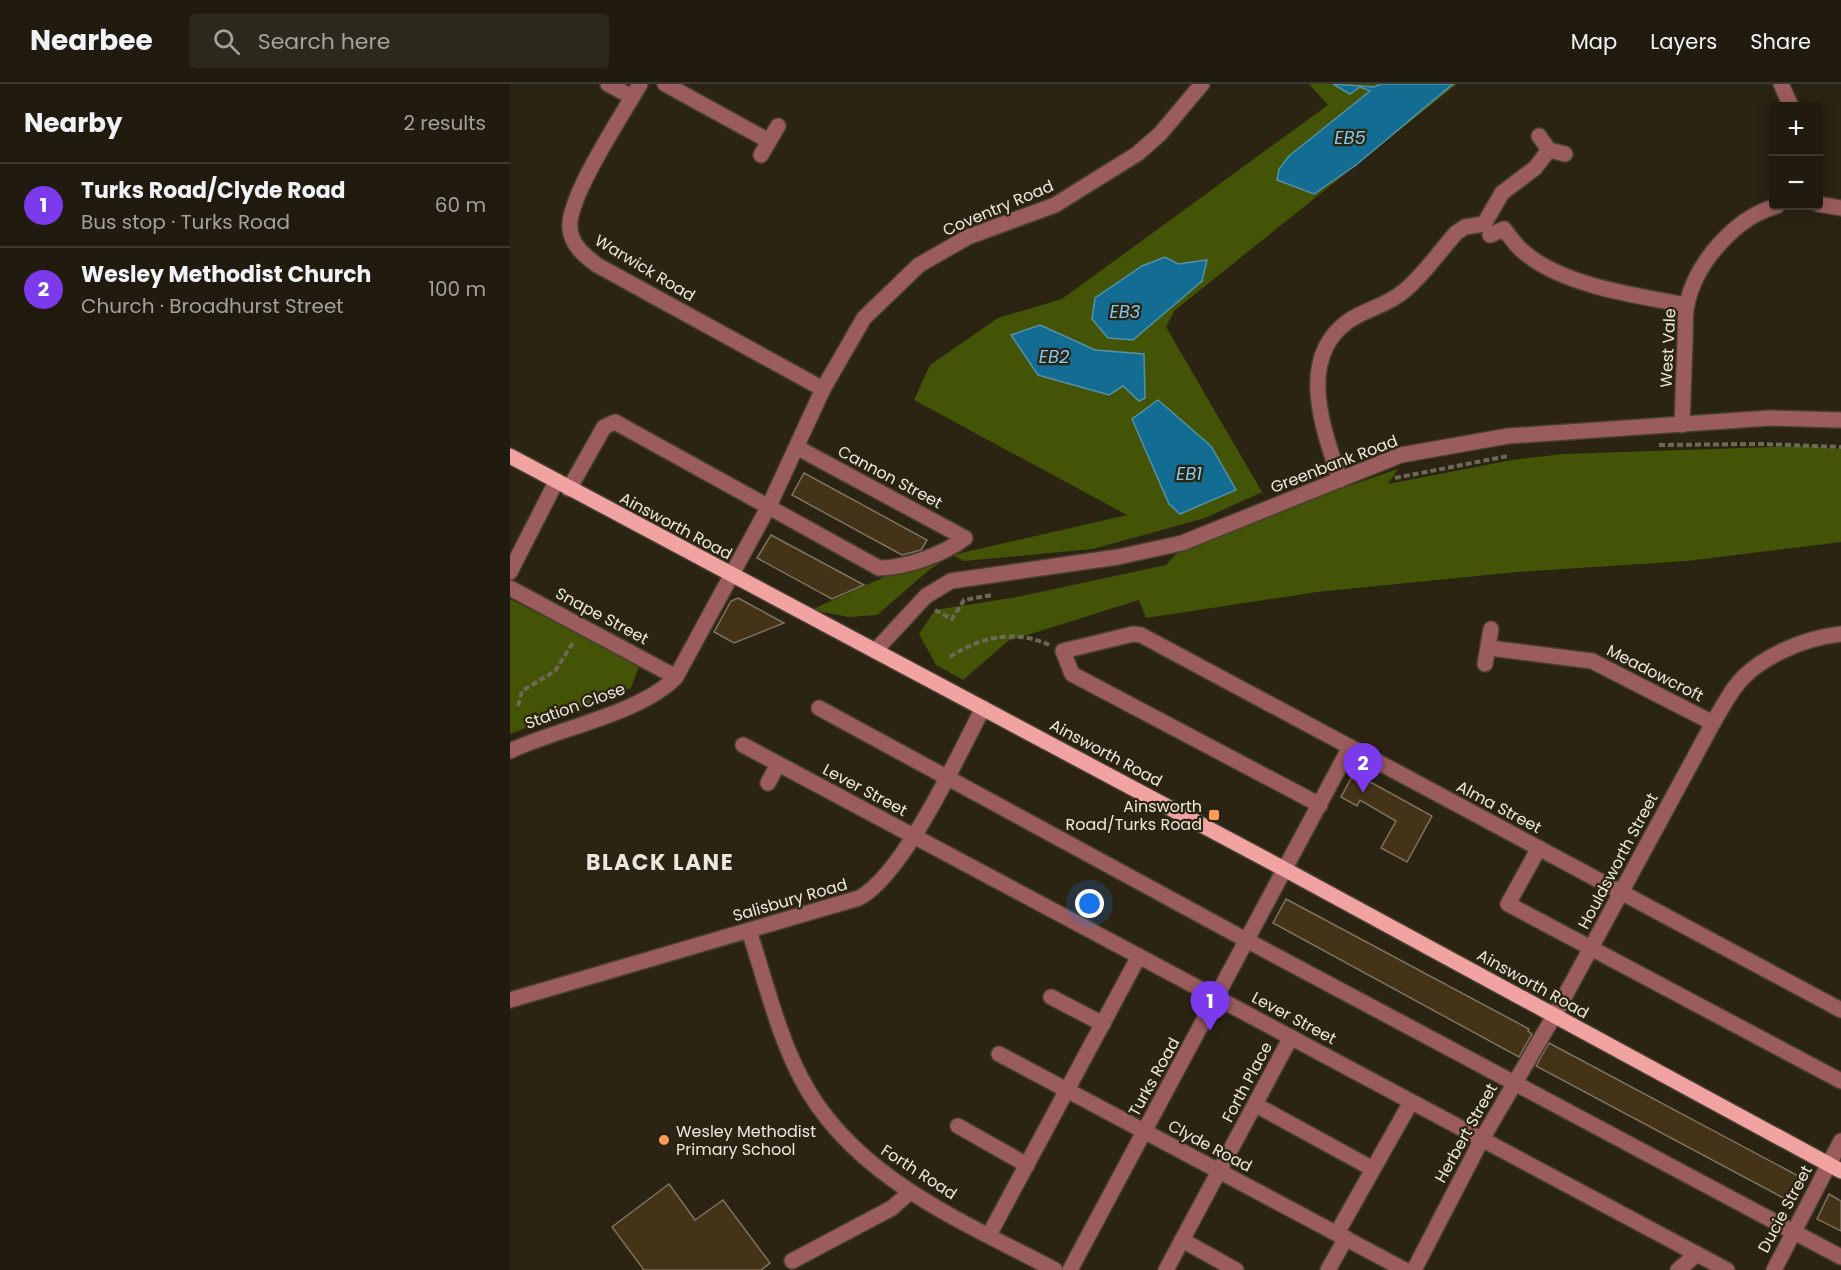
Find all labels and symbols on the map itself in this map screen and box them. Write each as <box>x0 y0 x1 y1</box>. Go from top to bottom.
water label: EB5 <box>1334 125 1366 150</box>
street label: Coventry Road <box>939 174 1057 242</box>
street label: Warwick Road <box>591 229 699 307</box>
water label: EB3 <box>1110 299 1141 324</box>
street label: West Vale <box>1654 308 1682 388</box>
water label: EB2 <box>1039 344 1070 369</box>
street label: Greenbank Road <box>1267 429 1401 499</box>
street label: Cannon Street <box>834 440 946 514</box>
water label: EB1 <box>1176 461 1202 486</box>
street label: Ainsworth Road <box>616 487 736 565</box>
street label: Snape Street <box>551 582 653 650</box>
street label: Meadowcroft <box>1603 639 1707 707</box>
street label: Station Close <box>522 677 628 735</box>
street label: Ainsworth Road <box>1046 714 1166 792</box>
pin: 2 <box>1344 744 1382 793</box>
street label: Lever Street <box>819 758 912 822</box>
street label: Alma Street <box>1452 775 1546 839</box>
street label: Houldsworth Street <box>1572 789 1664 933</box>
place label: Ainsworth Road/Turks Road <box>1065 795 1202 836</box>
marker: Ainsworth Road/Turks Road <box>1207 808 1221 822</box>
district label: BLACK LANE <box>586 847 734 878</box>
street label: Salisbury Road <box>730 873 850 927</box>
your location <box>1075 889 1104 918</box>
street label: Ainsworth Road <box>1473 944 1593 1024</box>
pin: 1 <box>1190 982 1230 1031</box>
street label: Lever Street <box>1248 986 1341 1050</box>
street label: Turks Road <box>1123 1033 1185 1121</box>
street label: Forth Place <box>1216 1038 1278 1126</box>
street label: Herbert Street <box>1429 1079 1503 1187</box>
street label: Clyde Road <box>1164 1114 1256 1178</box>
place label: Wesley Methodist Primary School <box>676 1120 816 1161</box>
marker: Wesley Methodist Primary School <box>657 1133 671 1147</box>
street label: Forth Road <box>877 1139 961 1205</box>
street label: Ducie Street <box>1752 1161 1818 1257</box>

